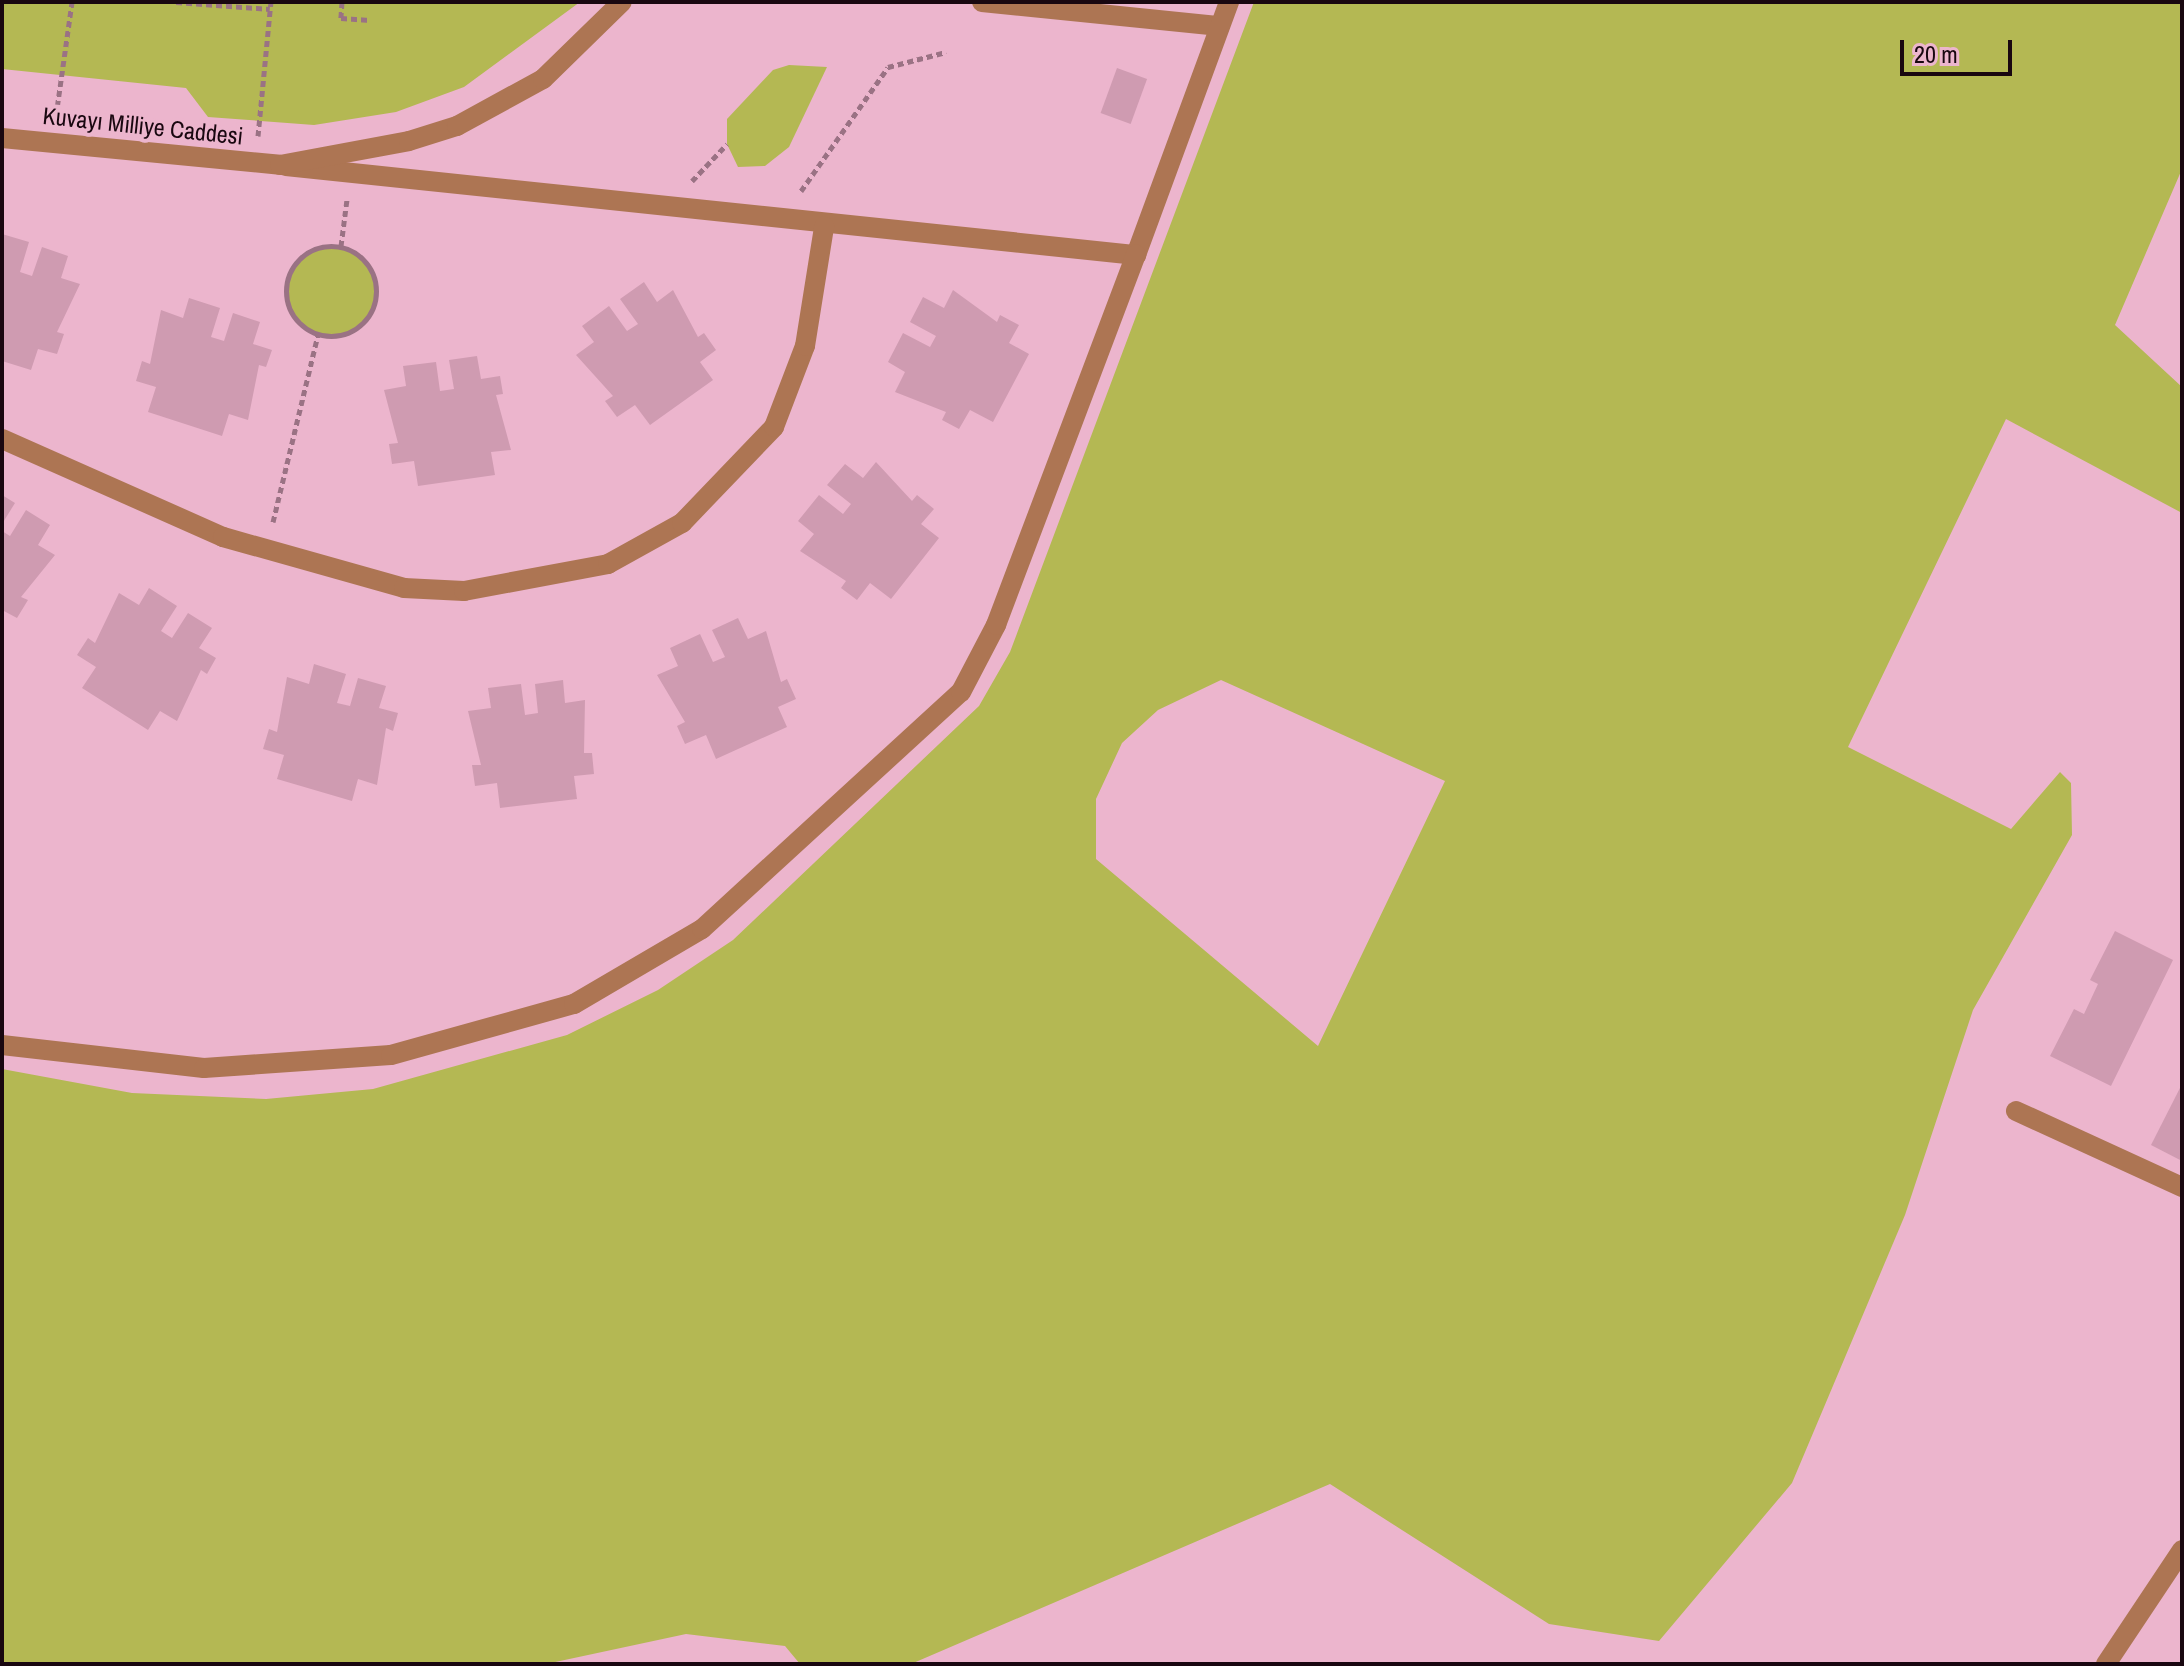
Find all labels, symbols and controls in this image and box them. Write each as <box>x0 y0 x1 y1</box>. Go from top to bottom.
scale bar <box>1904 24 2016 74</box>
text: 20 m <box>1914 38 1958 70</box>
street label: Kuvayı Milliye Caddesi <box>41 101 245 151</box>

